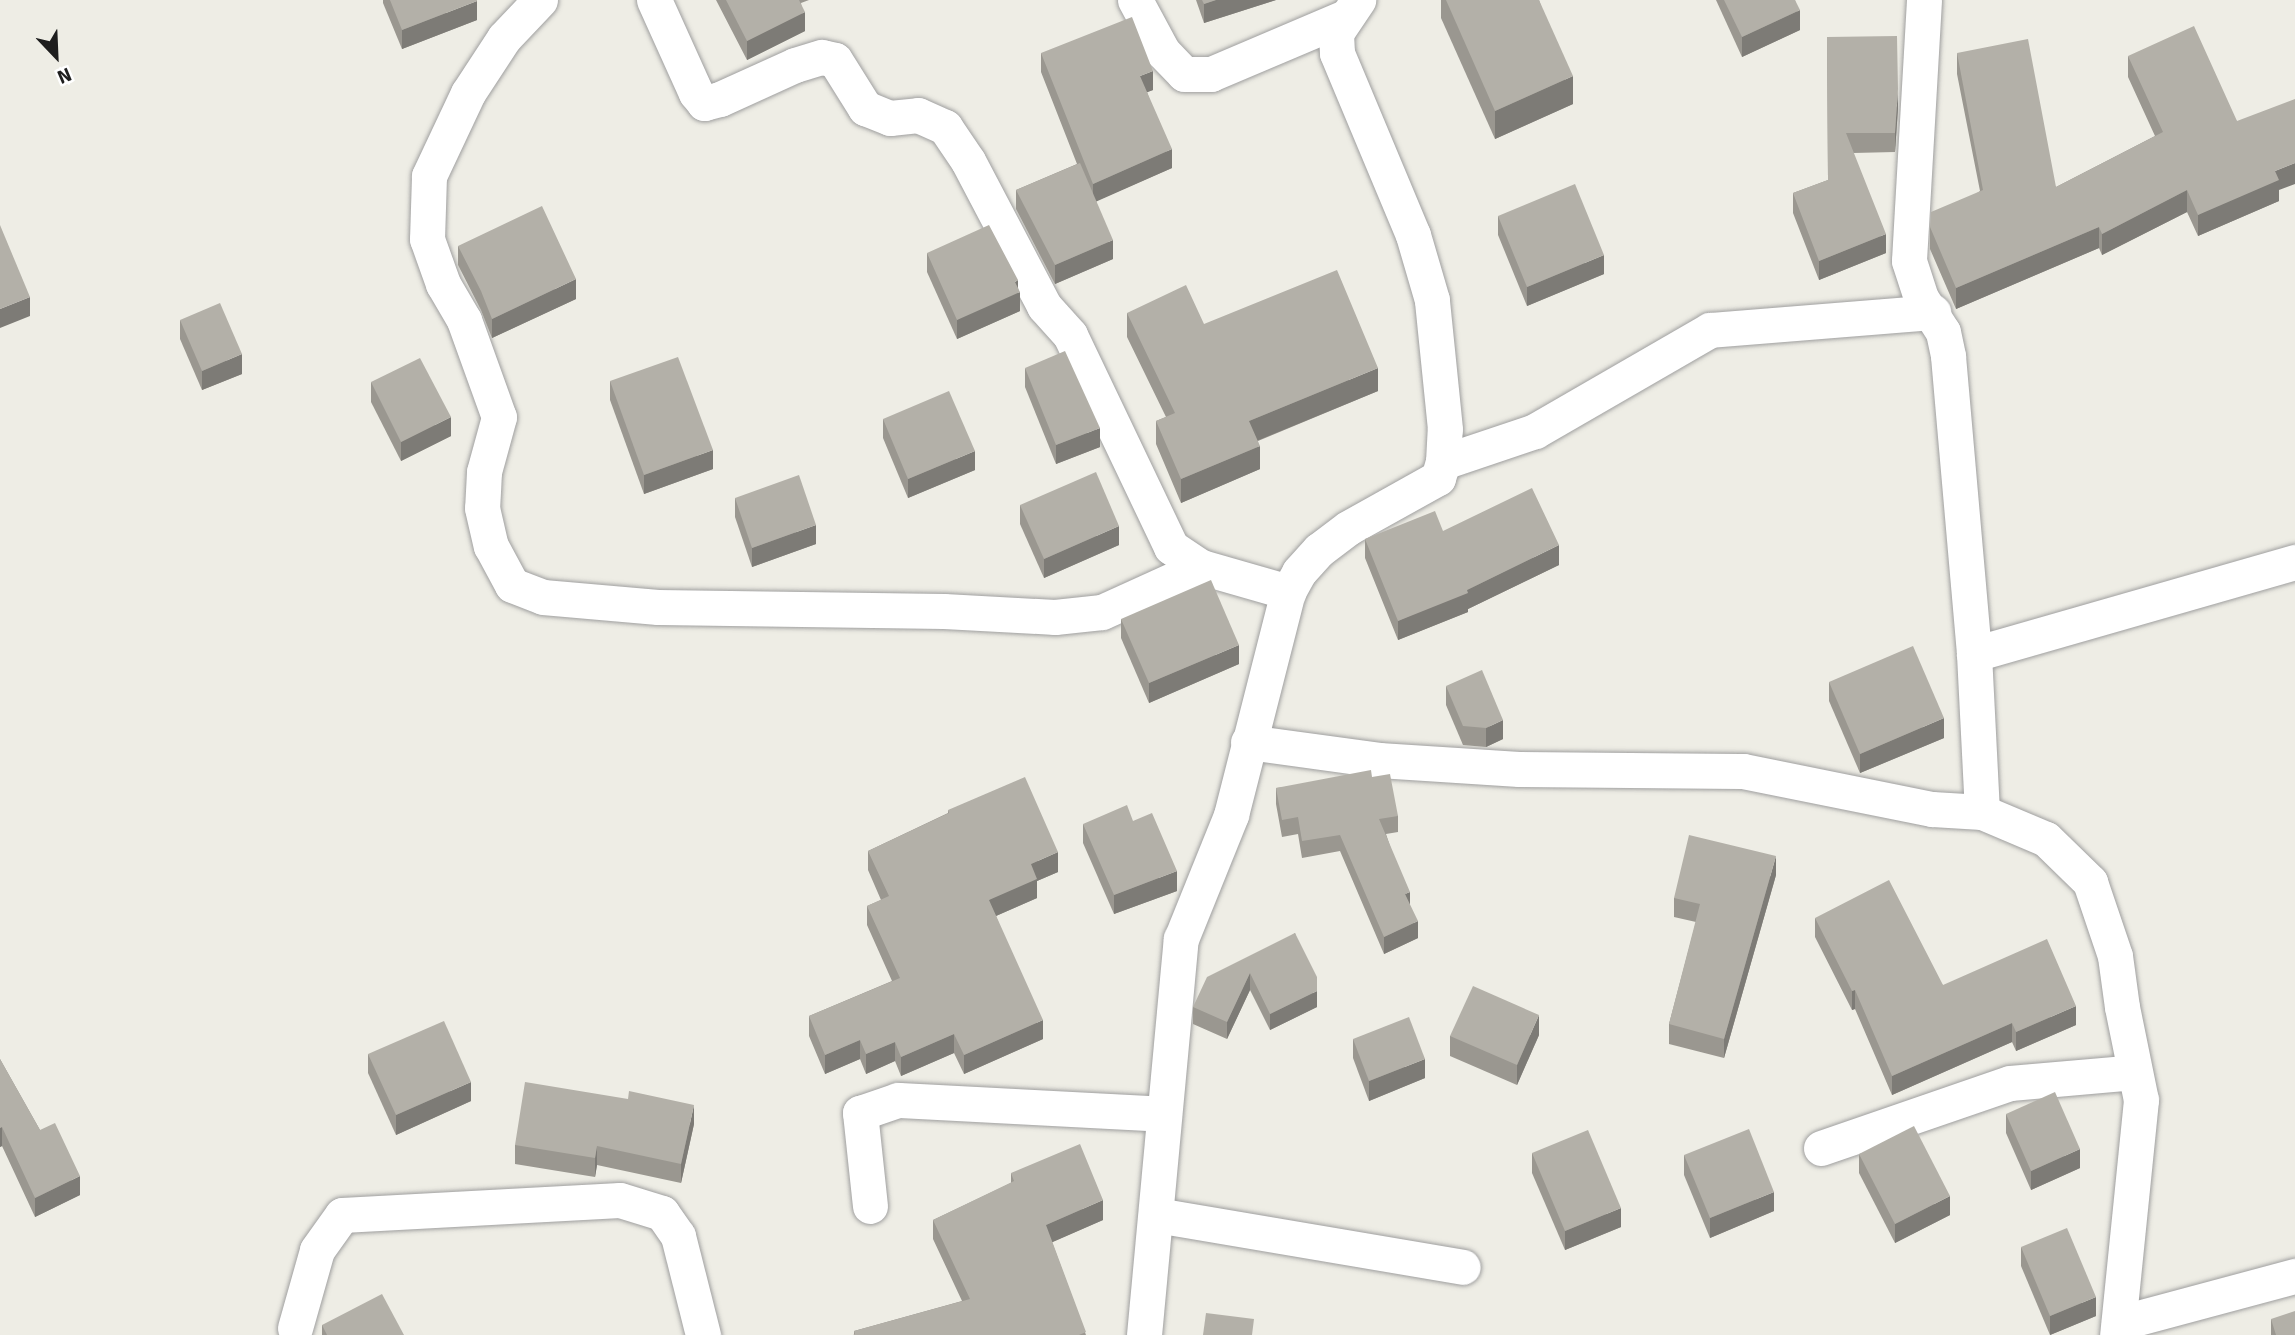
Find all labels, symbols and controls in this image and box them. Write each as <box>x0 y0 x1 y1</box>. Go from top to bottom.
north arrow <box>21 21 91 91</box>
text: N <box>53 62 75 89</box>

